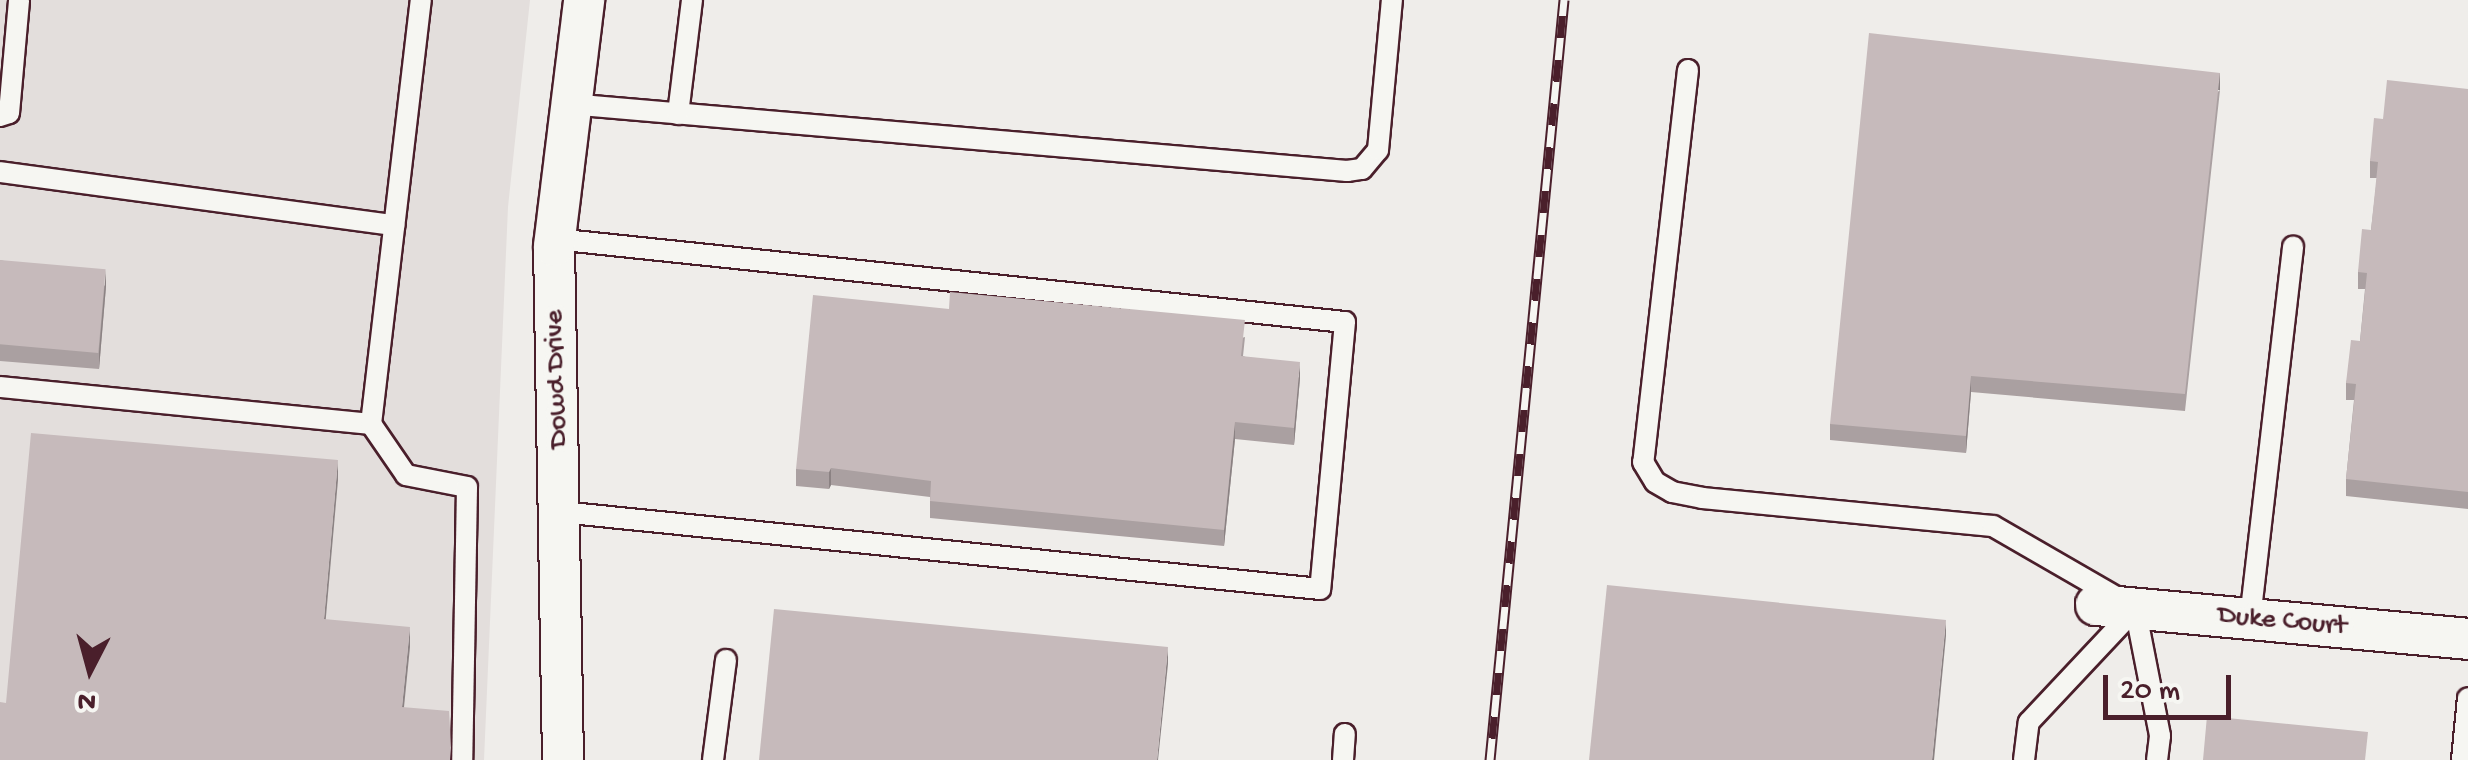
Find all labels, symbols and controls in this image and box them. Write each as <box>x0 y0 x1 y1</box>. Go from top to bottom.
street label: Dowd Drive <box>539 309 577 449</box>
street label: Duke Court <box>2216 600 2348 644</box>
north arrow <box>40 620 140 720</box>
scale bar <box>2108 655 2236 717</box>
text: 20 m <box>2120 675 2180 710</box>
text: N <box>76 683 98 718</box>

